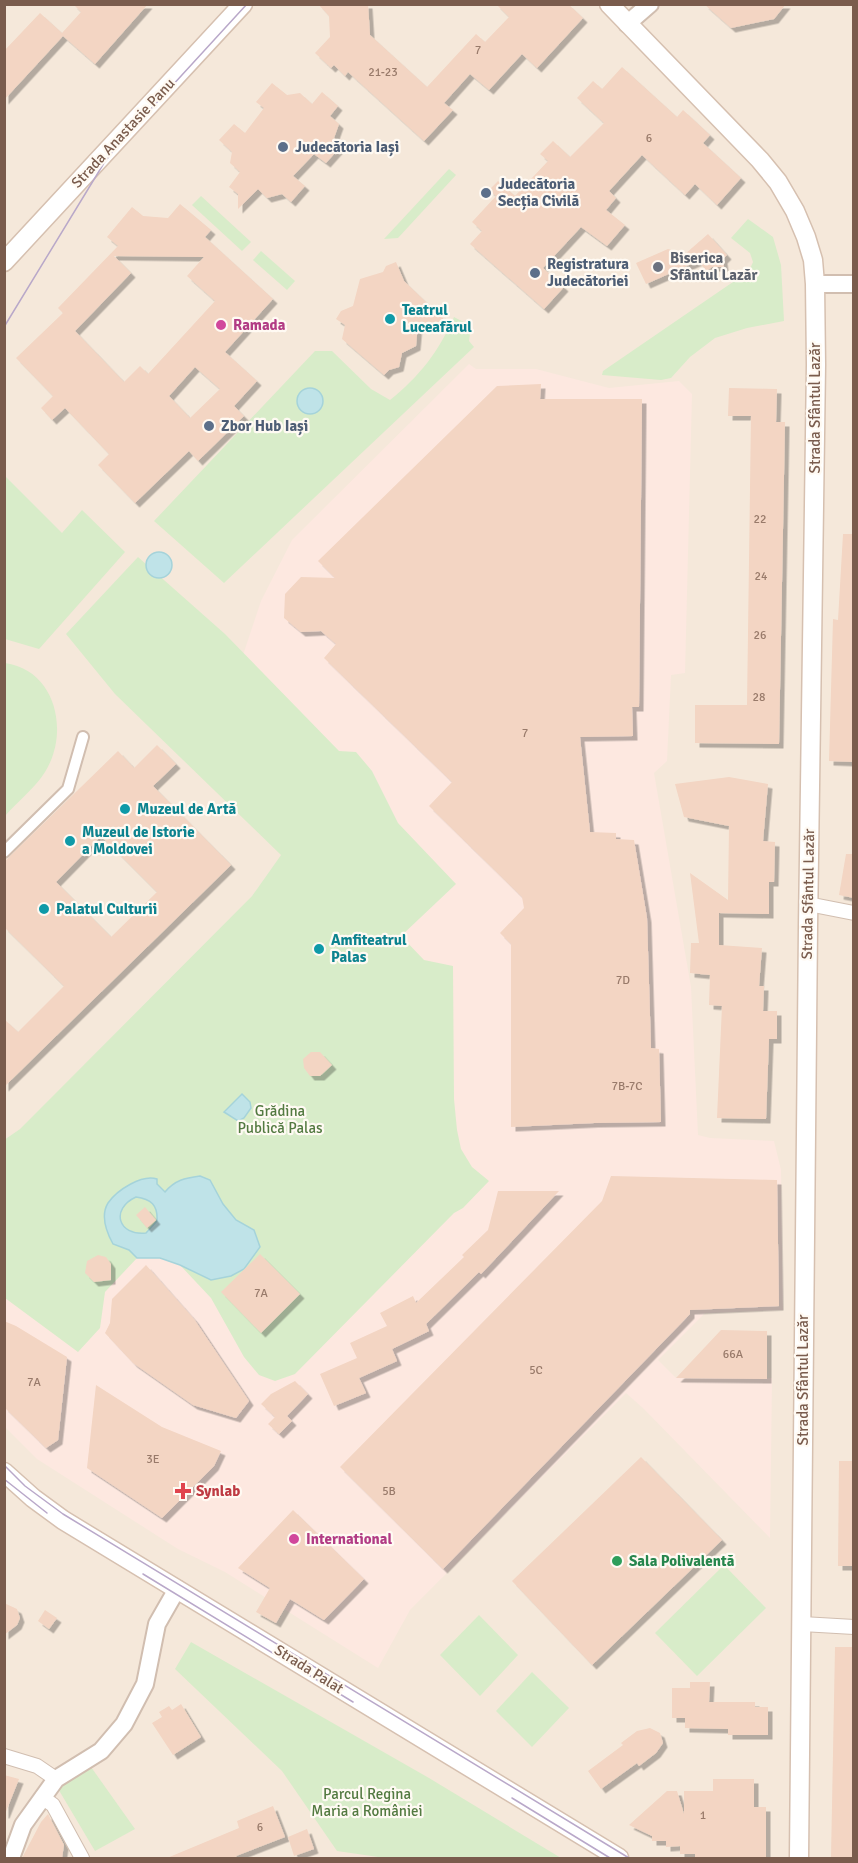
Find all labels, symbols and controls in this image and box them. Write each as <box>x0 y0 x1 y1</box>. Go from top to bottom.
house number: 7 <box>475 43 481 58</box>
house number: 21-23 <box>368 65 398 80</box>
street label: Strada Anastasie Panu <box>68 74 178 192</box>
house number: 6 <box>646 131 652 146</box>
place label: Judecătoria Iași <box>295 138 399 157</box>
marker: Judecătoria Iași <box>276 140 290 154</box>
place label: Judecătoria Secția Civilă <box>498 175 580 211</box>
marker: Judecătoria Secția Civilă <box>479 186 493 200</box>
place label: Biserica Sfântul Lazăr <box>670 249 758 284</box>
place label: Registratura Judecătoriei <box>547 255 629 290</box>
marker: Biserica Sfântul Lazăr <box>651 260 665 274</box>
marker: Registratura Judecătoriei <box>528 266 542 280</box>
place label: Teatrul Luceafărul <box>402 301 472 336</box>
marker: Teatrul Luceafărul <box>383 312 397 326</box>
place label: Ramada <box>233 316 286 334</box>
marker: Ramada <box>214 318 228 332</box>
street label: Strada Sfântul Lazăr <box>806 342 824 473</box>
place label: Zbor Hub Iași <box>221 417 308 436</box>
marker: Zbor Hub Iași <box>202 419 216 433</box>
house number: 22 <box>754 512 766 527</box>
house number: 24 <box>755 569 768 584</box>
house number: 26 <box>754 628 766 643</box>
house number: 28 <box>753 690 765 705</box>
house number: 7 <box>522 726 528 741</box>
place label: Muzeul de Artă <box>137 800 237 818</box>
marker: Muzeul de Artă <box>118 802 132 816</box>
place label: Muzeul de Istorie a Moldovei <box>82 823 195 858</box>
street label: Strada Sfântul Lazăr <box>798 828 818 960</box>
marker: Muzeul de Istorie a Moldovei <box>63 834 77 848</box>
place label: Palatul Culturii <box>56 900 157 918</box>
marker: Palatul Culturii <box>37 902 51 916</box>
place label: Amfiteatrul Palas <box>331 931 407 966</box>
marker: Amfiteatrul Palas <box>312 942 326 956</box>
house number: 7D <box>616 973 630 988</box>
house number: 7B-7C <box>611 1079 643 1094</box>
park label: Grădina Publică Palas <box>237 1102 323 1137</box>
house number: 7A <box>254 1286 269 1301</box>
street label: Strada Sfântul Lazăr <box>794 1314 812 1445</box>
house number: 66A <box>723 1347 744 1362</box>
house number: 5C <box>529 1363 543 1378</box>
house number: 7A <box>27 1375 42 1390</box>
house number: 3E <box>146 1452 160 1467</box>
marker: Synlab <box>174 1482 192 1500</box>
place label: Synlab <box>196 1482 240 1500</box>
house number: 5B <box>382 1484 396 1499</box>
place label: International <box>306 1530 392 1548</box>
marker: International <box>287 1532 301 1546</box>
place label: Sala Polivalentă <box>629 1552 735 1570</box>
marker: Sala Polivalentă <box>610 1554 624 1568</box>
street label: Strada Palat <box>271 1641 347 1697</box>
park label: Parcul Regina Maria a României <box>311 1785 423 1820</box>
house number: 1 <box>700 1808 706 1823</box>
house number: 6 <box>257 1820 263 1835</box>

